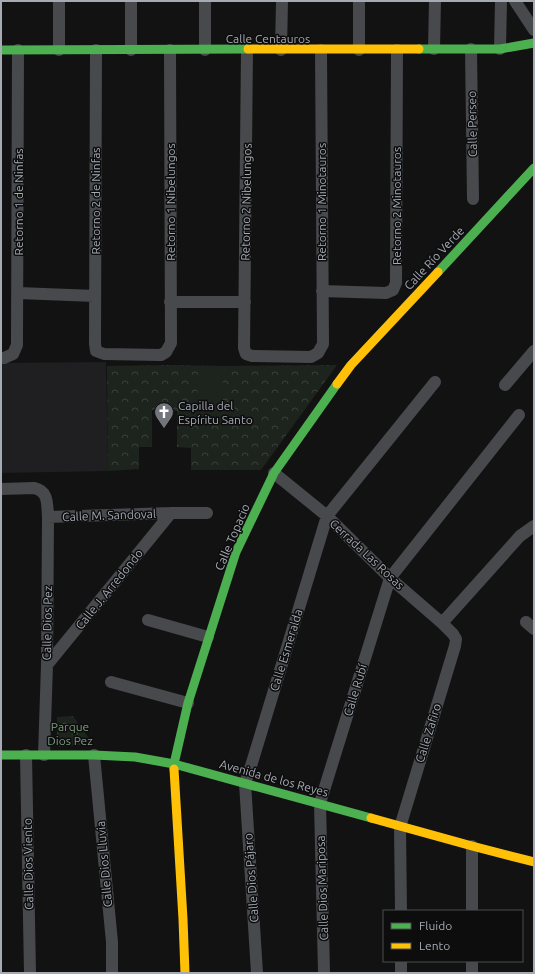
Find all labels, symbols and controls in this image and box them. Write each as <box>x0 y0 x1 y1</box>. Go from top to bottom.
street label: Calle Centauros <box>226 32 310 45</box>
street label: Calle Perseo <box>465 91 479 157</box>
street label: Retorno 1 Nibelungos <box>164 143 177 261</box>
street label: Retorno 2 Nibelungos <box>238 143 254 261</box>
street label: Retorno 1 Minotauros <box>315 143 328 261</box>
street label: Retorno 2 de Ninfas <box>89 147 102 255</box>
street label: Retorno 2 Minotauros <box>390 147 403 265</box>
street label: Retorno 1 de Ninfas <box>12 148 25 256</box>
street label: Calle Río Verde <box>401 224 467 292</box>
place label: Capilla del Espíritu Santo <box>178 399 253 426</box>
church icon: Capilla del Espíritu Santo <box>153 401 175 429</box>
street label: Calle Topacio <box>212 502 252 572</box>
street label: Calle M. Sandoval <box>62 507 156 523</box>
street label: Cerrada Las Rosas <box>327 516 407 592</box>
street label: Calle J. Arredondo <box>73 546 145 632</box>
street label: Calle Dios Pez <box>40 585 54 660</box>
street label: Calle Esmeralda <box>267 607 305 693</box>
street label: Calle Rubí <box>341 662 369 717</box>
street label: Calle Zafiro <box>413 702 443 764</box>
park label: Parque Dios Pez <box>47 720 93 747</box>
street label: Avenida de los Reyes <box>218 757 330 799</box>
street label: Calle Dios Viento <box>21 818 35 910</box>
street label: Calle Dios Lluvia <box>94 820 114 908</box>
street label: Calle Dios Pájaro <box>241 833 261 923</box>
street label: Calle Dios Mariposa <box>314 835 330 941</box>
legend <box>383 910 523 962</box>
text: Fluido <box>419 919 452 932</box>
text: Lento <box>419 939 450 952</box>

